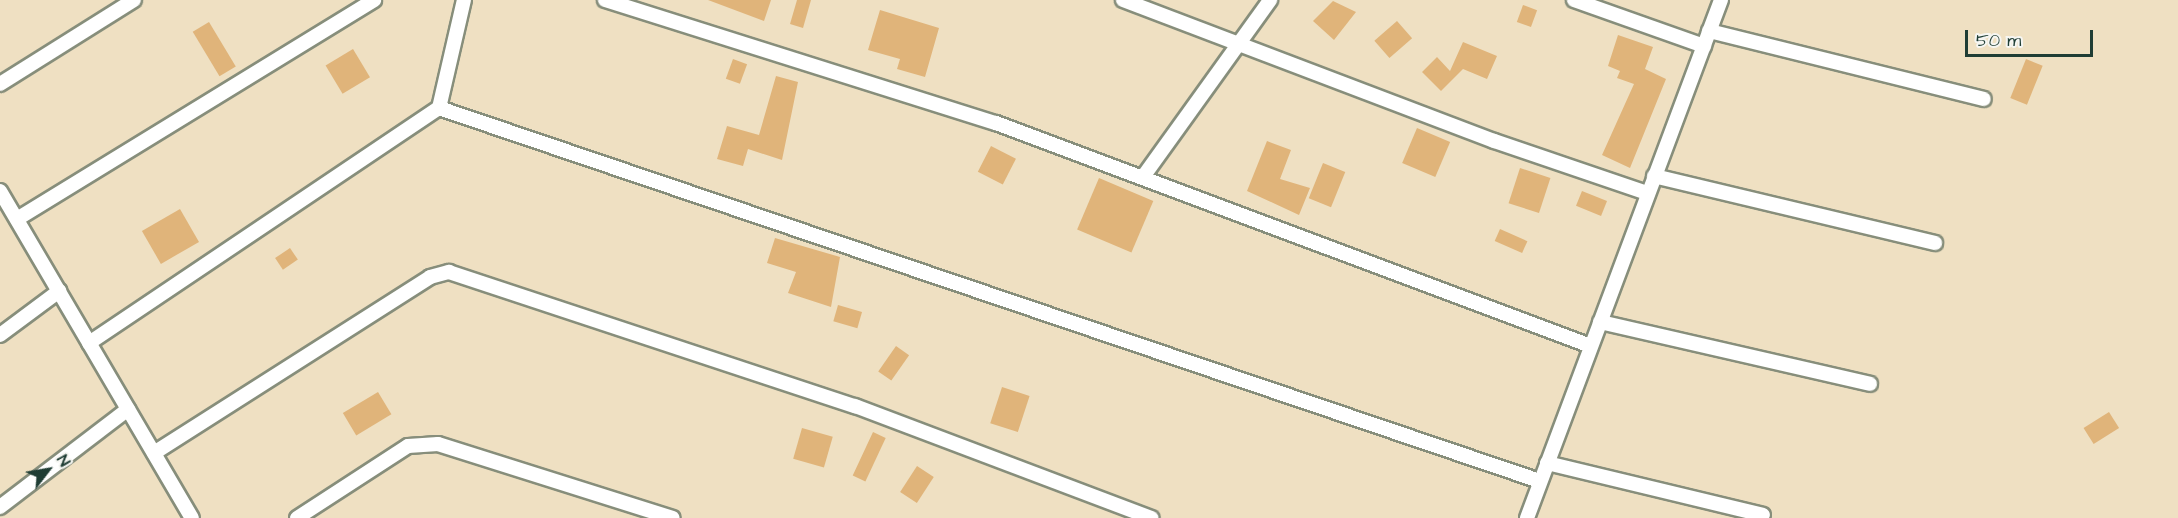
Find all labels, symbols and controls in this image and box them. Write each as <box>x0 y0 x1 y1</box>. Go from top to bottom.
scale bar <box>1968 18 2096 56</box>
text: 50 m <box>1976 28 2021 53</box>
north arrow <box>18 440 78 500</box>
text: N <box>51 451 75 471</box>

